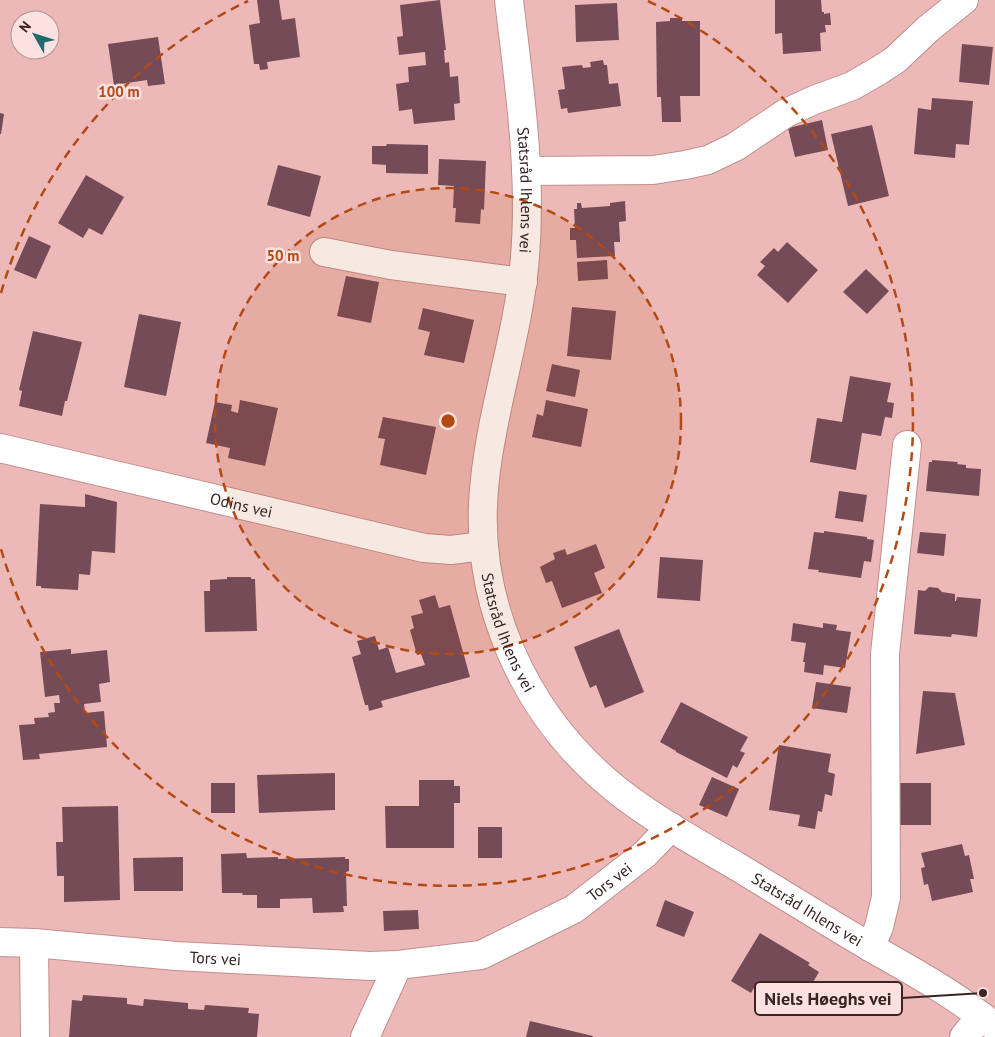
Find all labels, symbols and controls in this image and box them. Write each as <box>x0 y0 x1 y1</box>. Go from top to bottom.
north arrow <box>10 10 60 60</box>
text: N <box>15 18 35 36</box>
text: 100 m <box>98 82 140 101</box>
street label: Statsråd Ihlens vei <box>513 126 537 254</box>
text: 50 m <box>267 246 299 265</box>
centre of rings <box>439 412 457 430</box>
street label: Odins vei <box>208 488 275 522</box>
street label: Statsråd Ihlens vei <box>478 571 539 696</box>
street label: Tors vei <box>583 858 636 905</box>
street label: Statsråd Ihlens vei <box>748 868 866 950</box>
street label: Tors vei <box>189 947 242 969</box>
callout: Niels Høeghs vei <box>755 982 902 1015</box>
text: Niels Høeghs vei <box>764 987 892 1010</box>

